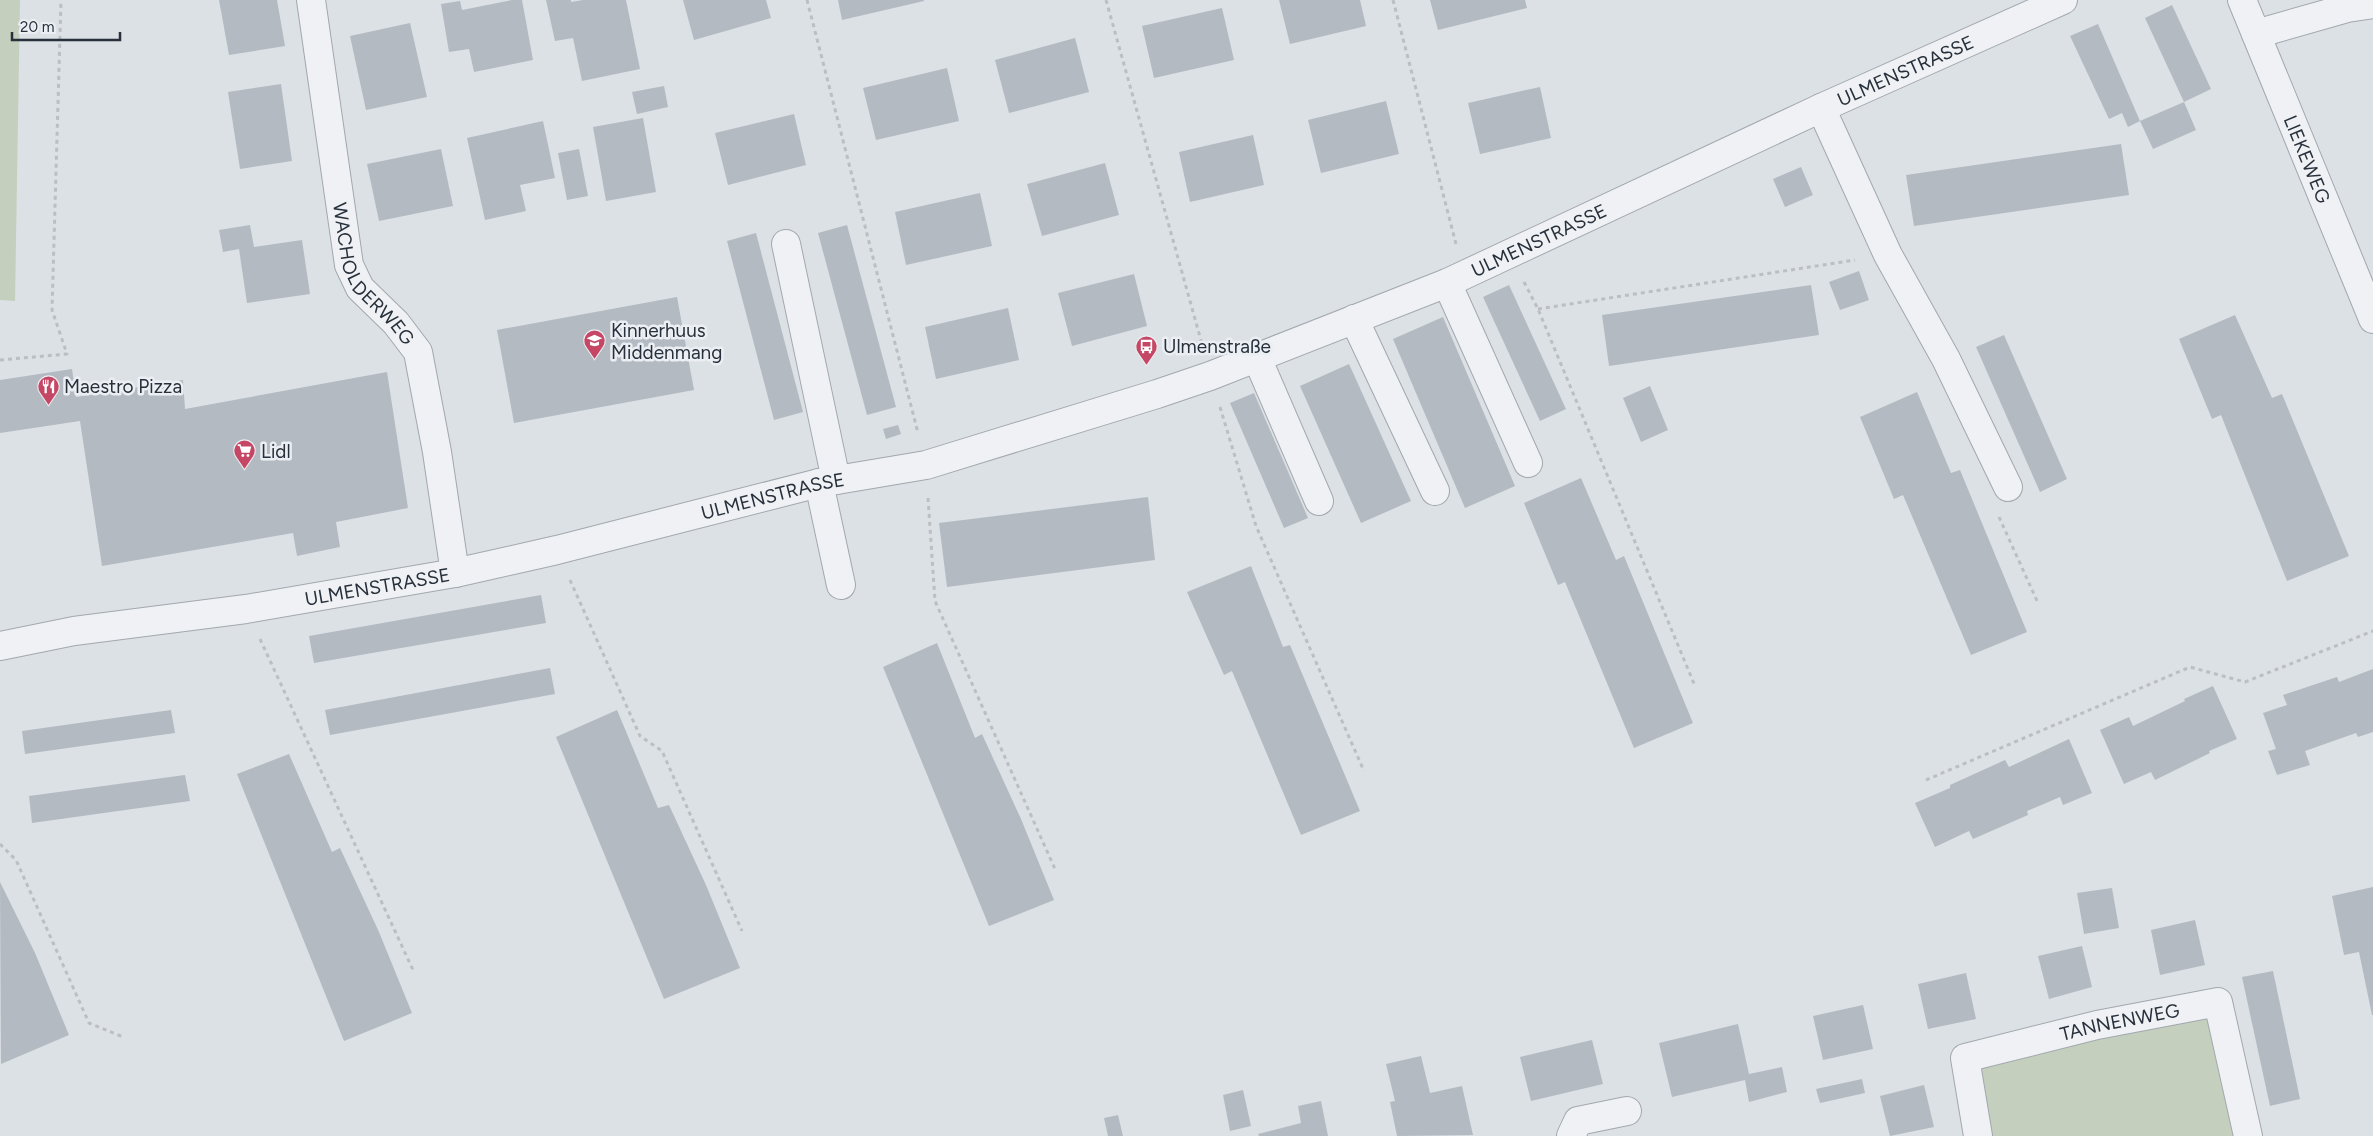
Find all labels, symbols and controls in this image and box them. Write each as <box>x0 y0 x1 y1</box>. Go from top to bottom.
scale bar <box>12 10 120 42</box>
text: 20 m <box>20 18 54 36</box>
street label: ULMENSTRASSE <box>1834 30 1977 111</box>
street label: LIEKEWEG <box>2279 112 2335 207</box>
street label: ULMENSTRASSE <box>1468 199 1610 282</box>
street label: WACHOLDERWEG <box>328 201 419 349</box>
place label: Kinnerhuus Middenmang <box>611 319 722 364</box>
school or university icon: Kinnerhuus Middenmang <box>583 329 607 360</box>
bus stop icon: Ulmenstraße <box>1135 334 1159 365</box>
place label: Ulmenstraße <box>1163 335 1271 358</box>
restaurant icon: Maestro Pizza <box>36 374 60 405</box>
place label: Maestro Pizza <box>64 375 182 398</box>
supermarket icon: Lidl <box>233 439 257 470</box>
place label: Lidl <box>261 440 291 463</box>
street label: ULMENSTRASSE <box>699 468 846 525</box>
street label: ULMENSTRASSE <box>303 563 452 611</box>
street label: TANNENWEG <box>2058 999 2181 1046</box>

